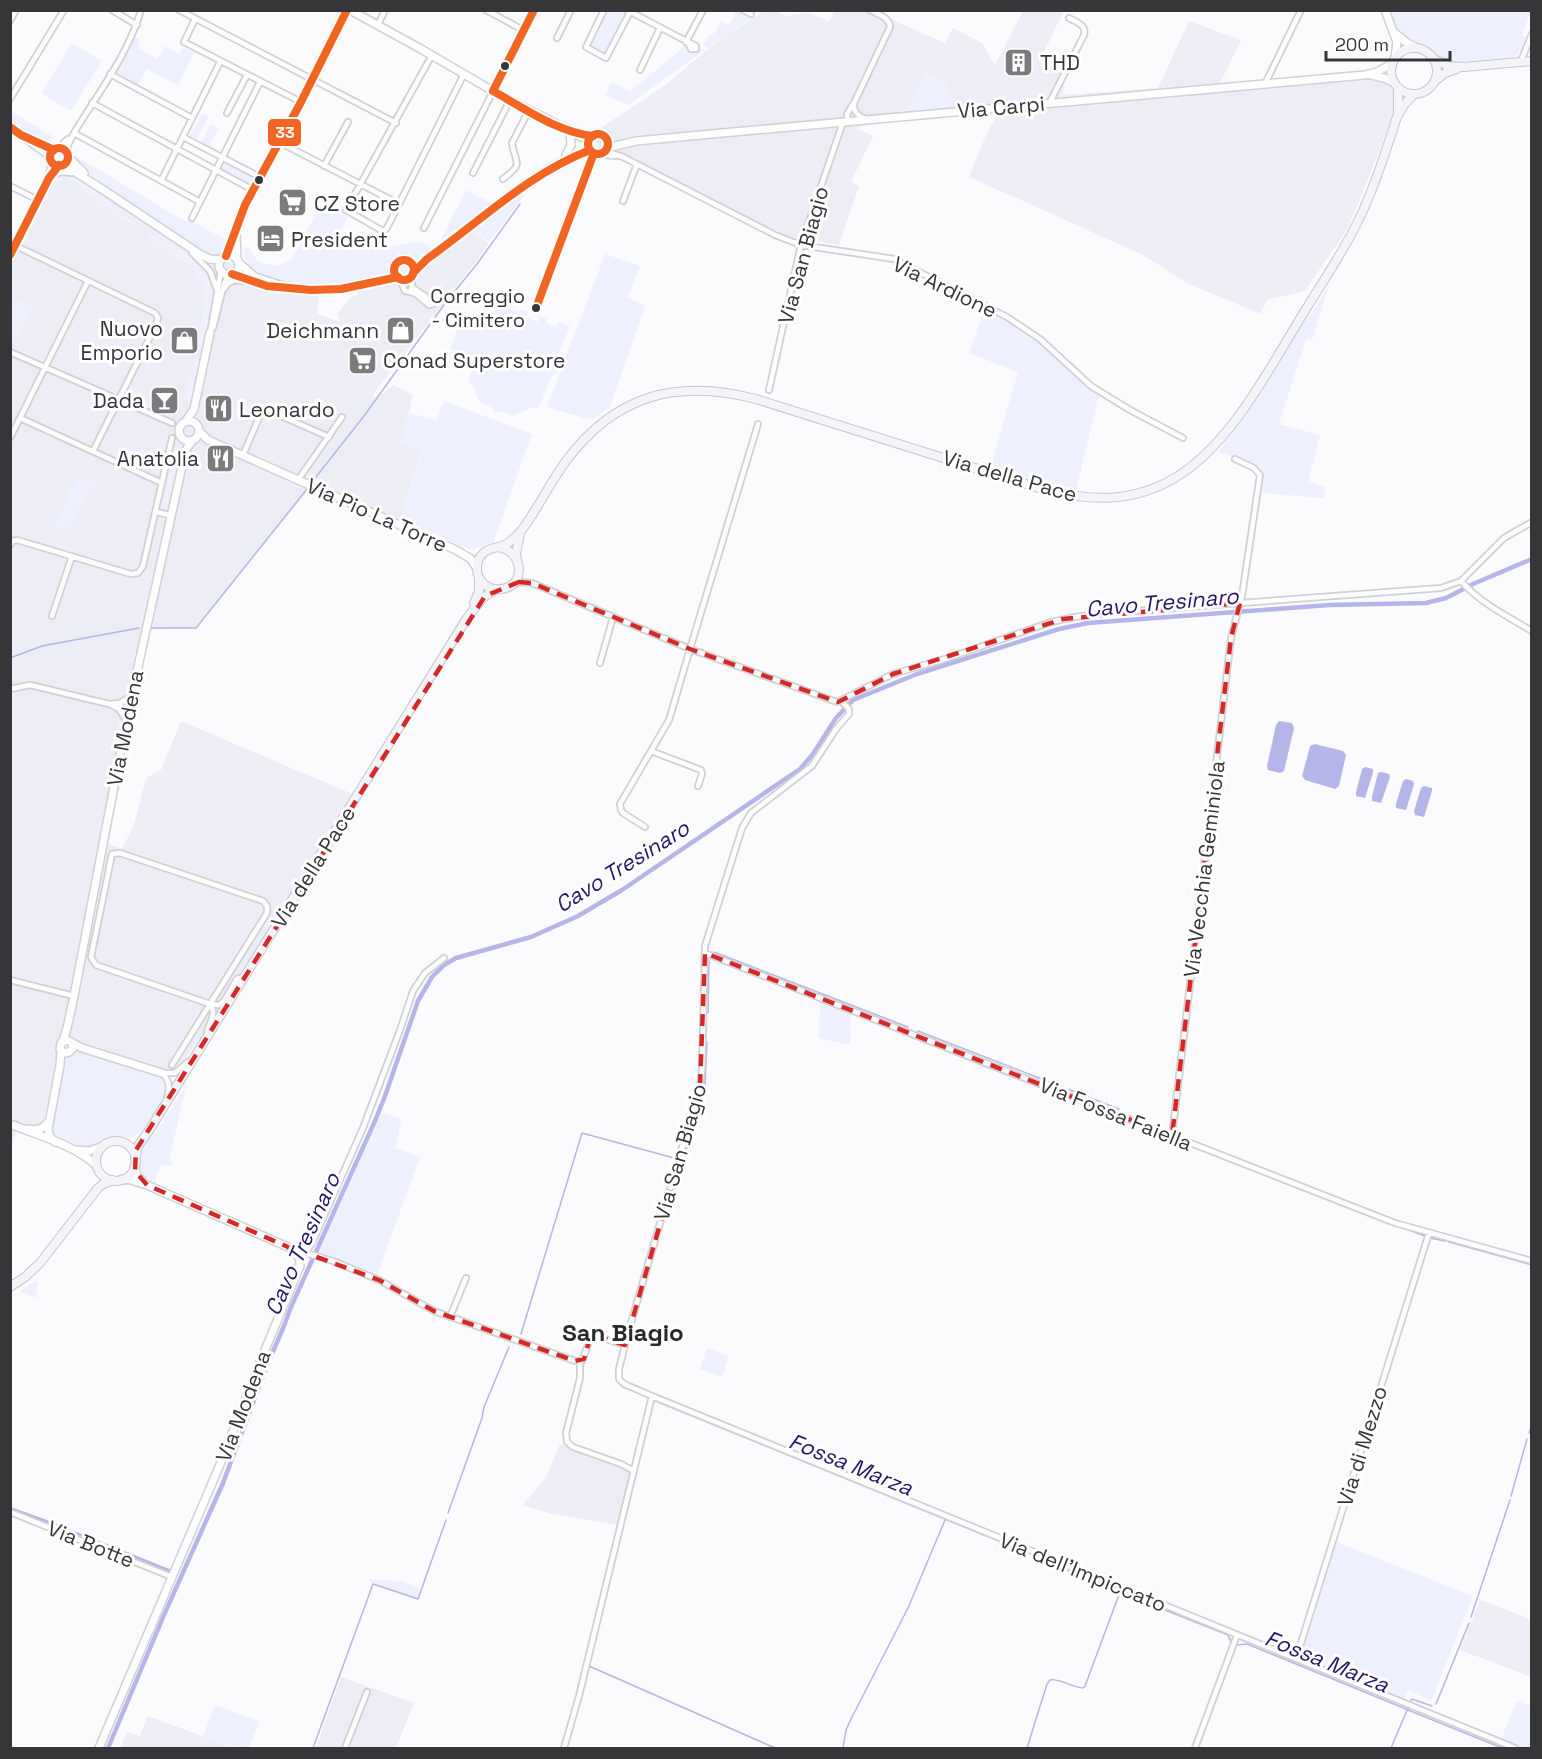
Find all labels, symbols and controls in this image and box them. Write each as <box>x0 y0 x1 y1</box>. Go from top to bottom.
scale bar <box>1326 24 1450 62</box>
text: 200 m <box>1335 33 1389 56</box>
building icon: THD <box>1003 46 1035 78</box>
place label: THD <box>1040 49 1080 76</box>
unlabelled marker <box>499 60 511 72</box>
street label: Via Carpi <box>956 90 1046 124</box>
line badge: 33 <box>267 118 302 147</box>
text: 33 <box>275 122 295 143</box>
unlabelled marker <box>253 174 265 186</box>
street label: Via San Biagio <box>772 183 834 327</box>
supermarket icon: CZ Store <box>277 187 309 219</box>
place label: CZ Store <box>314 190 400 217</box>
hotel icon: President <box>254 223 286 255</box>
place label: President <box>291 226 388 253</box>
street label: Via Ardione <box>888 250 1002 324</box>
place label: Correggio - Cimitero <box>430 283 525 333</box>
marker: Correggio - Cimitero <box>530 302 542 314</box>
shop icon: Deichmann <box>384 314 416 346</box>
place label: Nuovo Emporio <box>81 315 163 366</box>
place label: Deichmann <box>266 317 379 344</box>
shop icon: Nuovo Emporio <box>168 324 200 356</box>
supermarket icon: Conad Superstore <box>346 344 378 376</box>
place label: Conad Superstore <box>383 347 565 374</box>
bar icon: Dada <box>149 384 181 416</box>
place label: Dada <box>93 387 144 414</box>
restaurant icon: Leonardo <box>202 393 234 425</box>
place label: Leonardo <box>239 396 335 423</box>
restaurant icon: Anatolia <box>204 442 236 474</box>
street label: Via della Pace <box>940 444 1080 508</box>
place label: Anatolia <box>117 445 199 472</box>
street label: Via Pio La Torre <box>302 472 452 558</box>
water label: Cavo Tresinaro <box>1085 581 1241 623</box>
street label: Via Modena <box>101 668 149 788</box>
street label: Via Vecchia Geminiola <box>1177 759 1231 979</box>
street label: Via della Pace <box>265 801 361 933</box>
water label: Cavo Tresinaro <box>550 813 696 918</box>
street label: Via Fossa Faiella <box>1036 1071 1196 1157</box>
street label: Via San Biagio <box>648 1080 712 1224</box>
water label: Cavo Tresinaro <box>258 1167 346 1320</box>
district label: San Biagio <box>562 1317 684 1348</box>
street label: Via Modena <box>209 1346 277 1466</box>
street label: Via di Mezzo <box>1331 1383 1393 1509</box>
water label: Fossa Marza <box>785 1427 917 1502</box>
street label: Via Botte <box>44 1514 138 1574</box>
street label: Via dell'Impiccato <box>996 1526 1170 1618</box>
water label: Fossa Marza <box>1261 1624 1393 1699</box>

